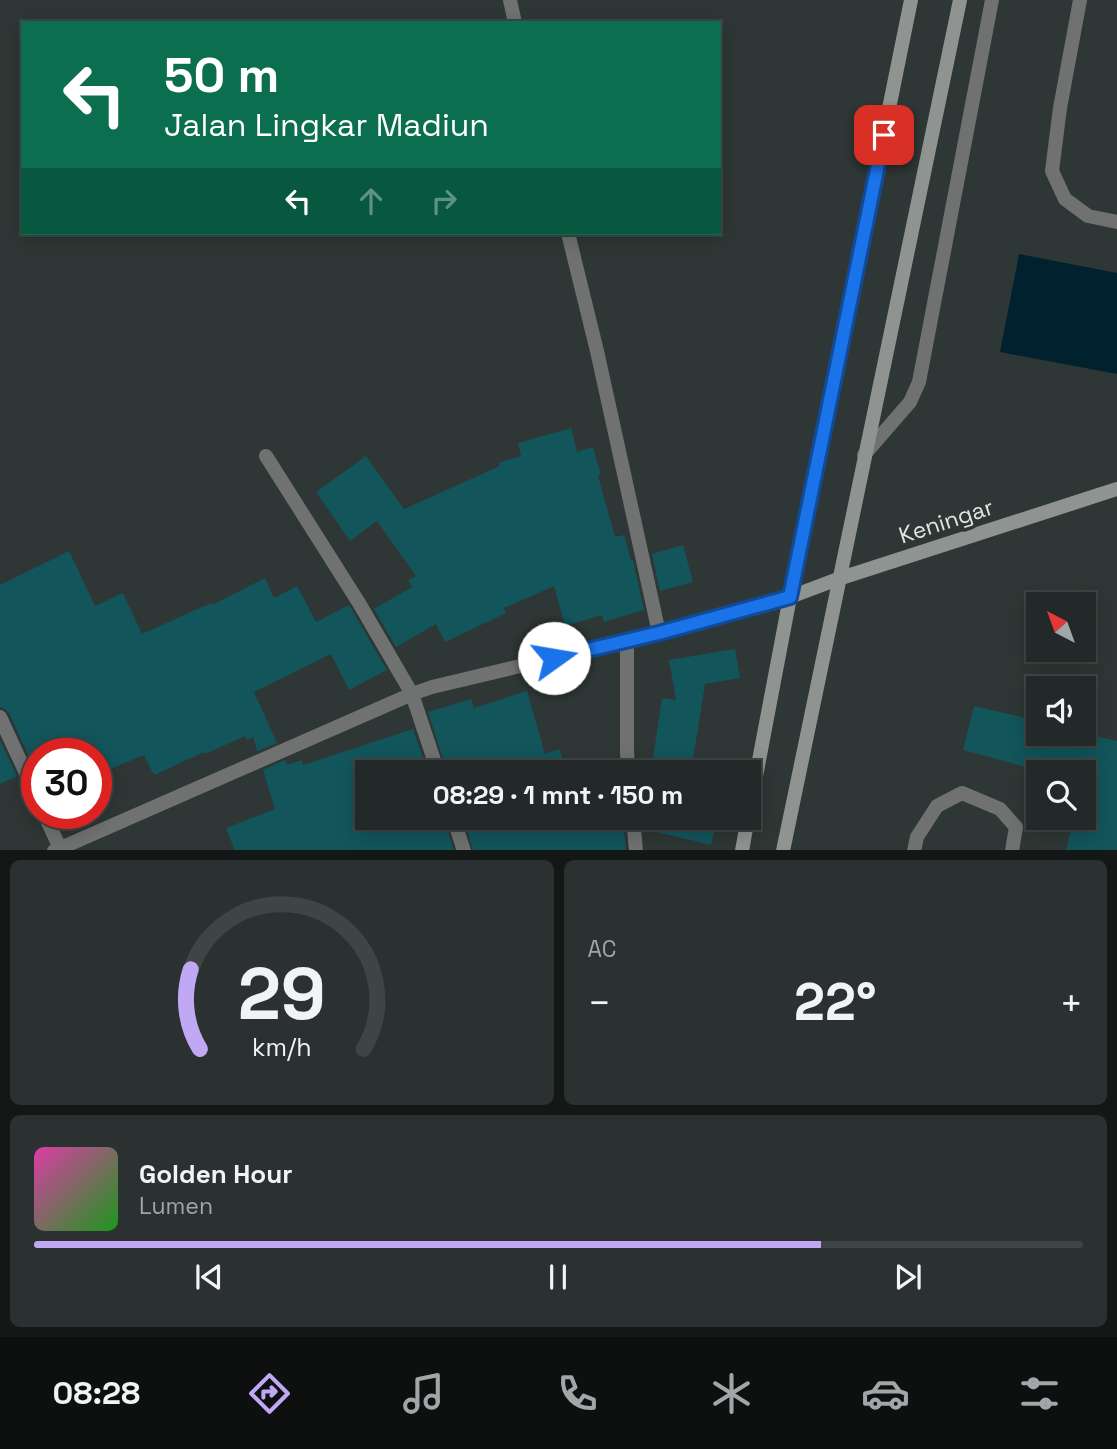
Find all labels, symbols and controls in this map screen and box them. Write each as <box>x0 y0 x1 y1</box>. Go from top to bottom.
text: 50 m <box>164 44 279 106</box>
icon: left <box>49 49 140 140</box>
text: Jalan Lingkar Madiun <box>164 105 489 145</box>
pin <box>854 105 914 165</box>
icon: arrive <box>865 116 903 154</box>
icon: left <box>279 182 317 220</box>
icon: ahead <box>352 182 390 220</box>
icon: right <box>425 182 463 220</box>
street label: Keningar <box>895 492 997 550</box>
north arrow <box>1026 592 1096 662</box>
map controls <box>1026 592 1096 830</box>
position arrow <box>517 621 591 695</box>
button: sound <box>1026 676 1096 746</box>
speed limit sign: 30 <box>21 738 112 829</box>
button: search <box>1026 760 1096 830</box>
text: 08:29 · 1 mnt · 150 m <box>433 778 683 812</box>
text: AC <box>588 934 617 964</box>
text: 29 <box>238 947 326 1040</box>
text: 22° <box>794 969 876 1035</box>
text: − <box>588 979 611 1027</box>
text: + <box>1059 979 1083 1027</box>
text: km/h <box>252 1030 312 1062</box>
text: Golden Hour <box>139 1157 293 1191</box>
text: Lumen <box>139 1191 213 1221</box>
icon: previous <box>190 1258 228 1296</box>
icon: pause <box>539 1258 577 1296</box>
icon: next <box>889 1258 927 1296</box>
icon: directions <box>245 1369 294 1418</box>
icon: music <box>399 1369 448 1418</box>
icon: phone <box>553 1369 602 1418</box>
icon: climate <box>707 1369 756 1418</box>
icon: car <box>861 1369 910 1418</box>
icon: filters <box>1015 1369 1064 1418</box>
text: 08:28 <box>53 1373 140 1413</box>

